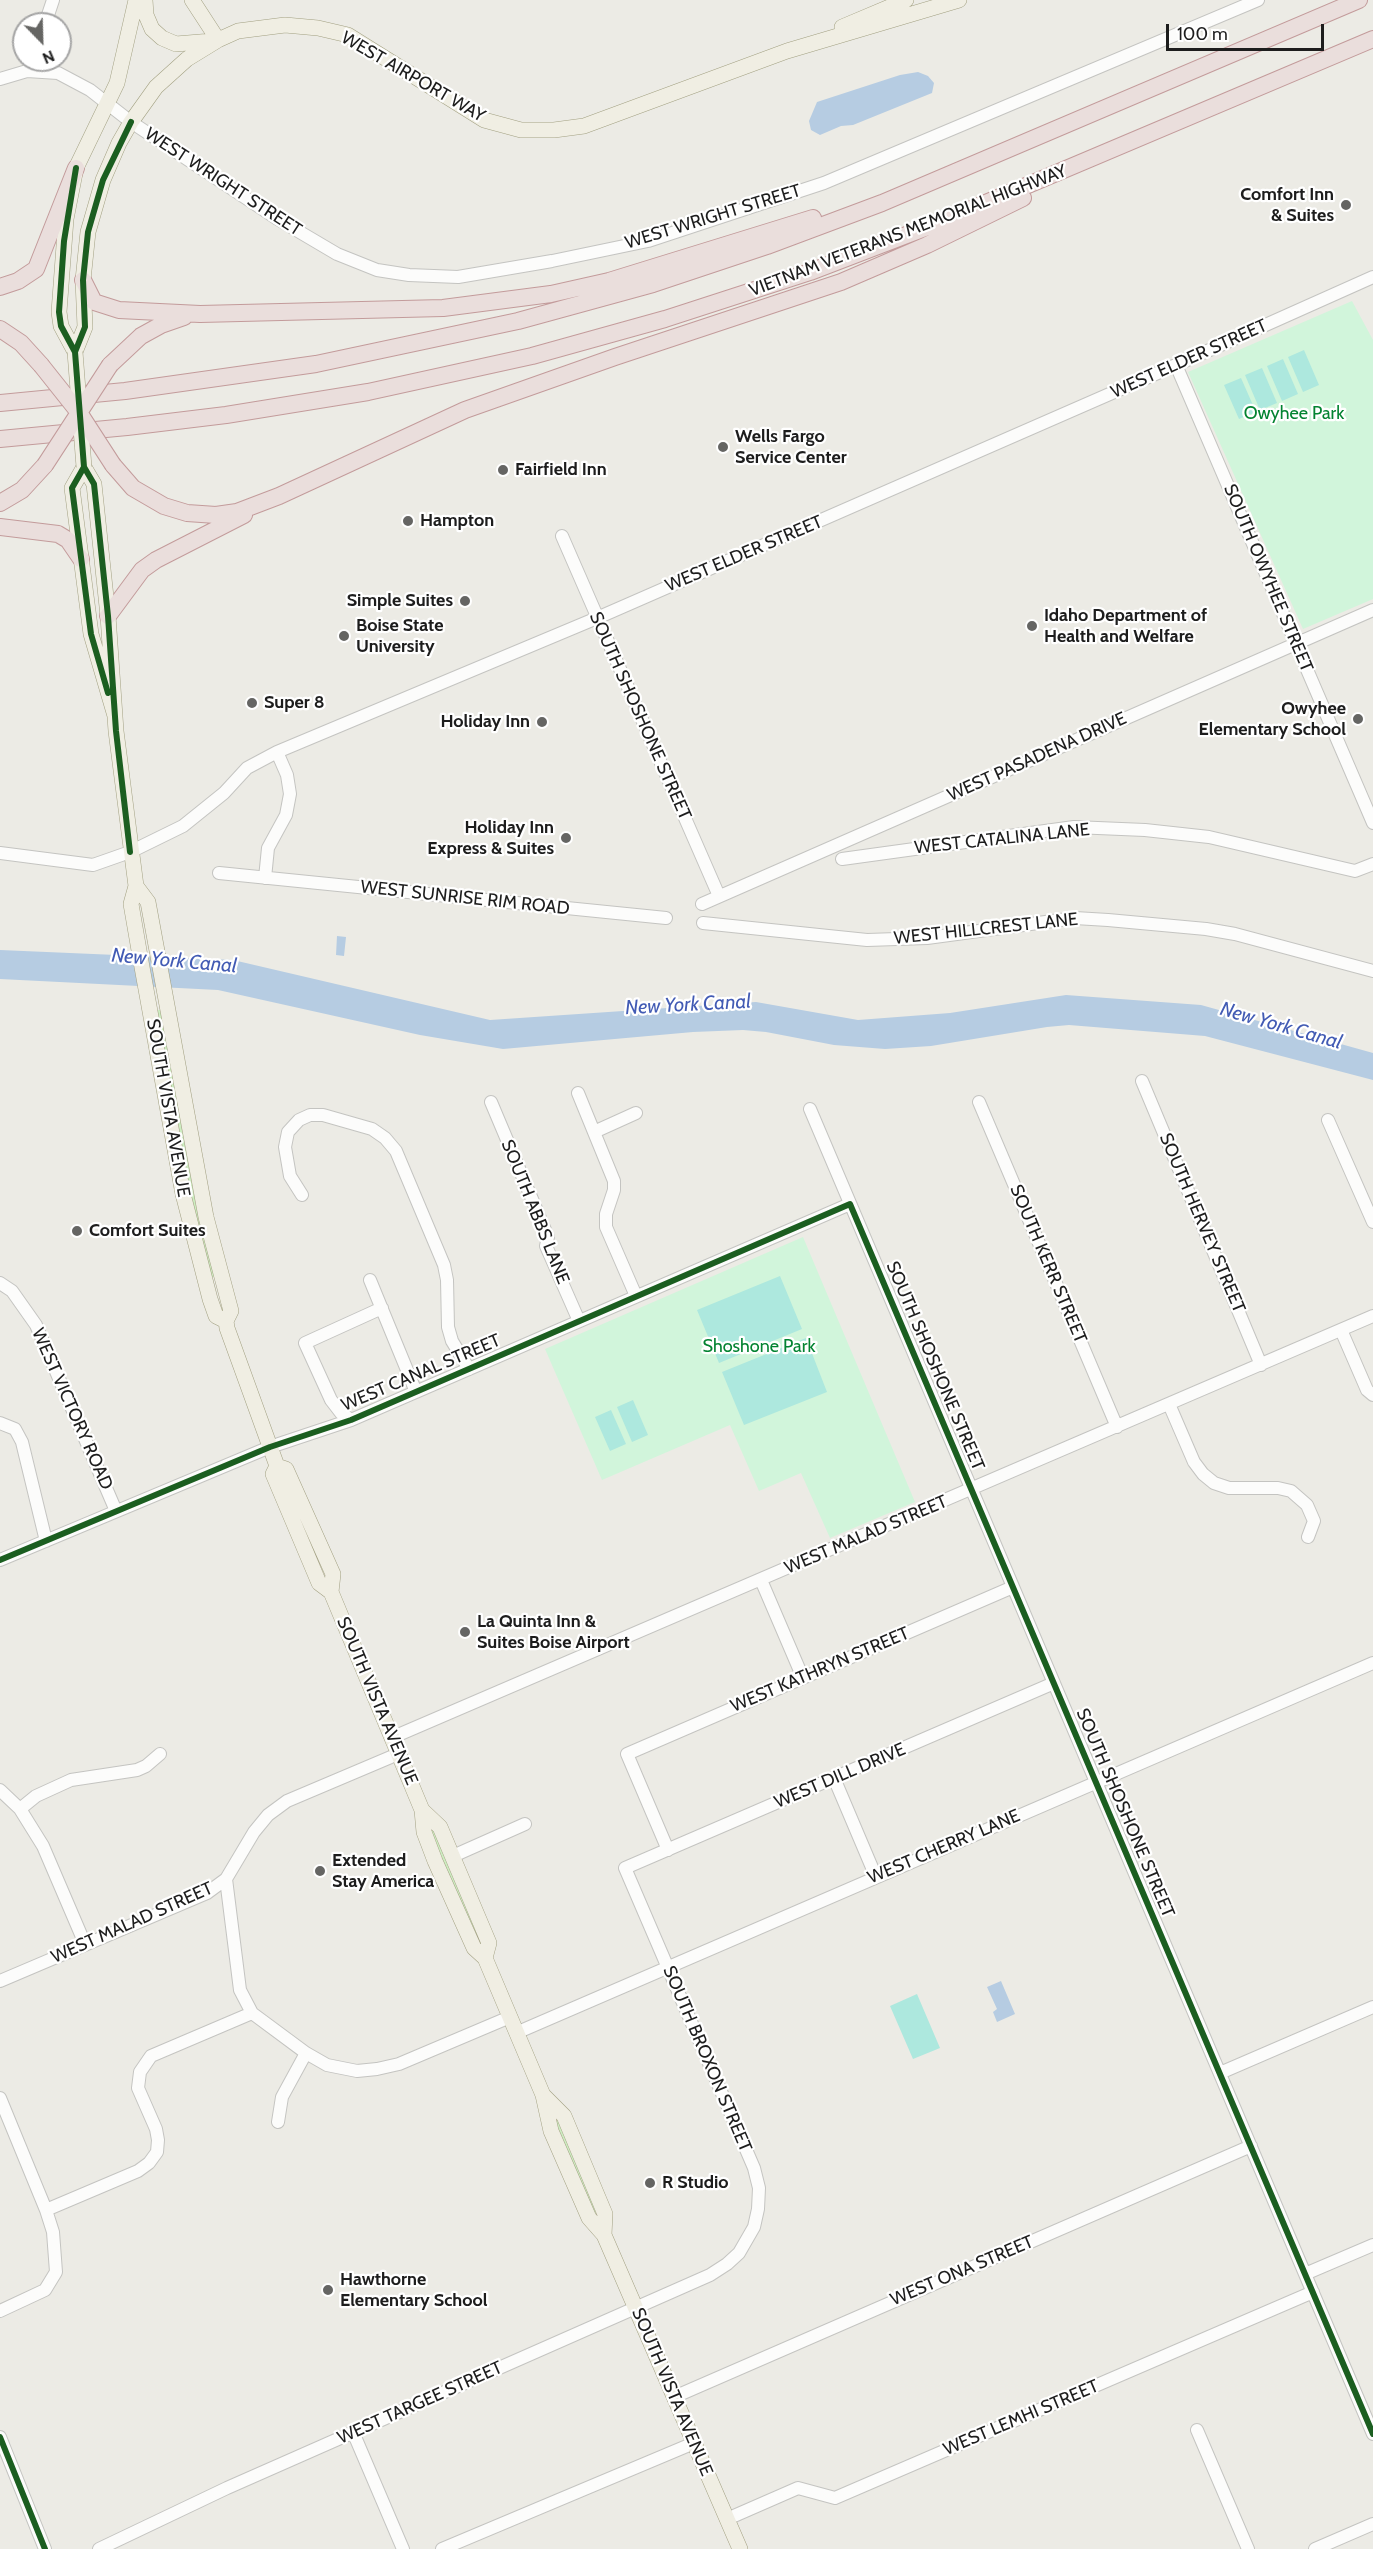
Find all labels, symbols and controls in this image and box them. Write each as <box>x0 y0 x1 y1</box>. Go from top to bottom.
north arrow <box>12 12 72 72</box>
scale bar <box>1169 12 1326 50</box>
text: 100 m <box>1177 23 1228 45</box>
street label: WEST AIRPORT WAY <box>337 27 489 127</box>
text: N <box>40 46 57 68</box>
street label: WEST WRIGHT STREET <box>141 123 305 241</box>
street label: VIETNAM VETERANS MEMORIAL HIGHWAY <box>746 160 1070 302</box>
street label: WEST WRIGHT STREET <box>623 180 803 254</box>
place label: Comfort Inn & Suites <box>1240 184 1334 226</box>
marker: Comfort Inn & Suites <box>1339 198 1353 212</box>
street label: WEST ELDER STREET <box>1108 315 1270 403</box>
park label: Owyhee Park <box>1244 403 1344 425</box>
place label: Wells Fargo Service Center <box>735 426 847 468</box>
marker: Wells Fargo Service Center <box>716 440 730 454</box>
place label: Fairfield Inn <box>515 459 607 481</box>
marker: Fairfield Inn <box>496 463 510 477</box>
street label: SOUTH OWYHEE STREET <box>1219 481 1317 675</box>
place label: Hampton <box>420 510 494 532</box>
street label: WEST ELDER STREET <box>662 511 826 597</box>
marker: Hampton <box>401 514 415 528</box>
place label: Simple Suites <box>347 590 453 612</box>
marker: Simple Suites <box>458 594 472 608</box>
place label: Idaho Department of Health and Welfare <box>1044 605 1207 648</box>
street label: SOUTH SHOSHONE STREET <box>584 609 696 823</box>
place label: Boise State University <box>356 615 443 658</box>
marker: Idaho Department of Health and Welfare <box>1025 619 1039 633</box>
marker: Boise State University <box>337 629 351 643</box>
place label: Super 8 <box>264 692 325 714</box>
marker: Super 8 <box>245 696 259 710</box>
place label: Owyhee Elementary School <box>1199 698 1346 740</box>
street label: WEST PASADENA DRIVE <box>944 708 1130 806</box>
place label: Holiday Inn <box>440 711 530 733</box>
marker: Owyhee Elementary School <box>1351 712 1365 726</box>
marker: Holiday Inn <box>535 715 549 729</box>
place label: Holiday Inn Express & Suites <box>427 817 554 860</box>
street label: WEST CATALINA LANE <box>913 819 1091 859</box>
marker: Holiday Inn Express & Suites <box>559 831 573 845</box>
street label: WEST SUNRISE RIM ROAD <box>359 876 571 920</box>
street label: WEST HILLCREST LANE <box>893 909 1079 949</box>
water label: New York Canal <box>110 944 238 978</box>
water label: New York Canal <box>625 990 751 1020</box>
water label: New York Canal <box>1217 997 1345 1055</box>
street label: SOUTH VISTA AVENUE <box>142 1017 194 1199</box>
street label: SOUTH HERVEY STREET <box>1154 1130 1250 1316</box>
street label: SOUTH ABBS LANE <box>496 1137 574 1287</box>
street label: SOUTH KERR STREET <box>1005 1181 1091 1347</box>
place label: Comfort Suites <box>89 1220 206 1242</box>
marker: Comfort Suites <box>70 1224 84 1238</box>
street label: SOUTH SHOSHONE STREET <box>881 1258 989 1474</box>
street label: WEST VICTORY ROAD <box>27 1325 117 1493</box>
street label: WEST CANAL STREET <box>338 1330 504 1416</box>
park label: Shoshone Park <box>703 1336 815 1358</box>
street label: WEST MALAD STREET <box>781 1491 951 1579</box>
place label: La Quinta Inn & Suites Boise Airport <box>477 1611 630 1654</box>
street label: SOUTH VISTA AVENUE <box>332 1614 422 1788</box>
street label: WEST KATHRYN STREET <box>727 1623 913 1717</box>
marker: La Quinta Inn & Suites Boise Airport <box>458 1625 472 1639</box>
street label: SOUTH SHOSHONE STREET <box>1071 1705 1179 1921</box>
street label: WEST DILL DRIVE <box>771 1739 909 1813</box>
street label: WEST CHERRY LANE <box>865 1805 1023 1889</box>
place label: Extended Stay America <box>332 1850 434 1892</box>
marker: Extended Stay America <box>313 1864 327 1878</box>
street label: WEST MALAD STREET <box>48 1878 216 1968</box>
street label: SOUTH BROXON STREET <box>658 1963 756 2155</box>
place label: R Studio <box>662 2172 729 2194</box>
marker: R Studio <box>643 2176 657 2190</box>
street label: WEST ONA STREET <box>887 2231 1037 2311</box>
place label: Hawthorne Elementary School <box>340 2269 487 2312</box>
marker: Hawthorne Elementary School <box>321 2283 335 2297</box>
street label: SOUTH VISTA AVENUE <box>627 2305 717 2479</box>
street label: WEST TARGEE STREET <box>334 2357 506 2449</box>
street label: WEST LEMHI STREET <box>940 2376 1102 2460</box>

